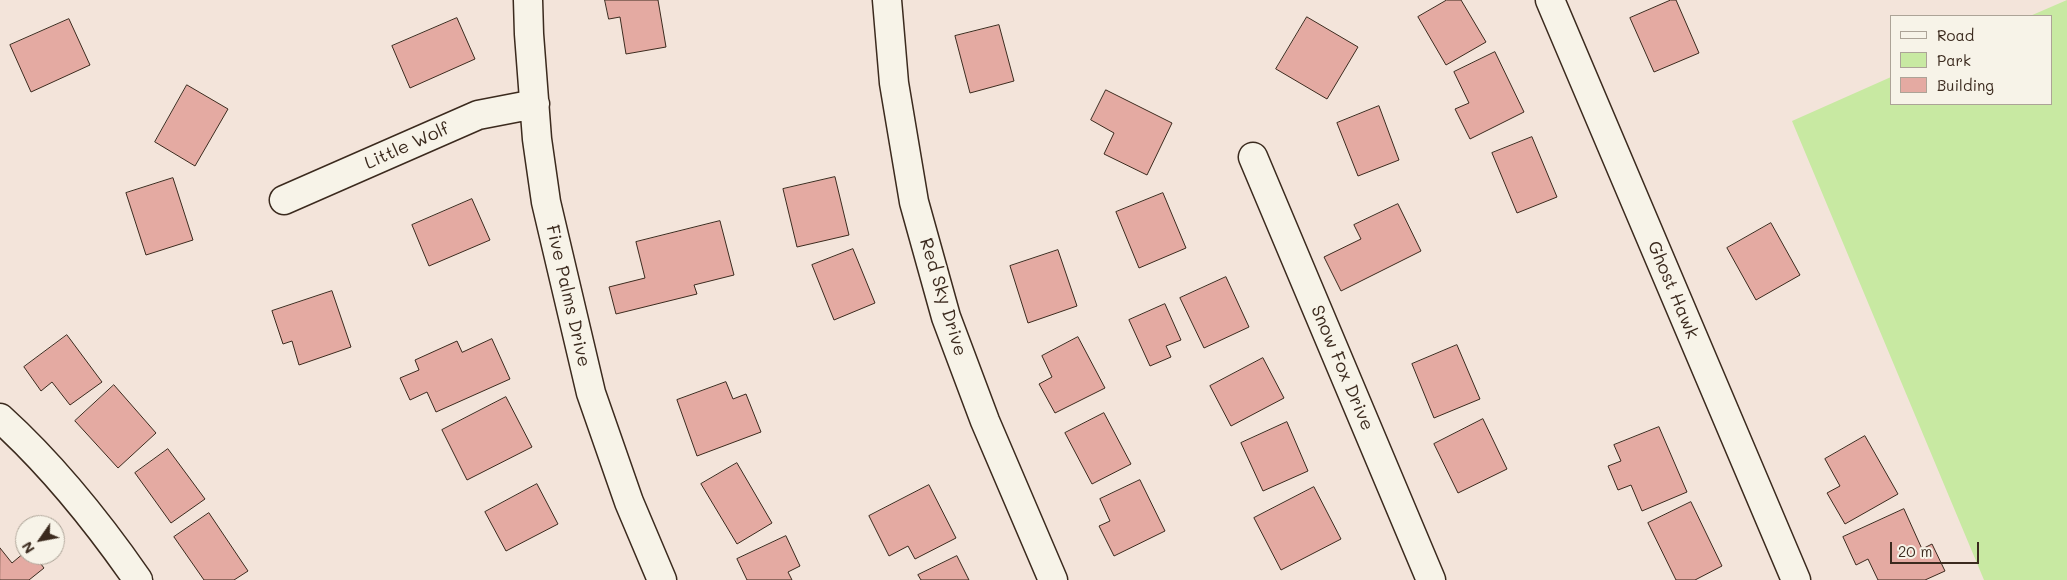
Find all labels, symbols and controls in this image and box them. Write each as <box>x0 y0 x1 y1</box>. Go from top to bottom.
legend <box>1890 15 2052 105</box>
text: Road <box>1937 25 1974 45</box>
text: Park <box>1937 50 1971 70</box>
text: Building <box>1937 75 1994 95</box>
street label: Little Wolf <box>361 118 453 174</box>
street label: Five Palms Drive <box>541 223 595 369</box>
street label: Red Sky Drive <box>915 235 971 359</box>
street label: Ghost Hawk <box>1643 238 1703 342</box>
street label: Snow Fox Drive <box>1306 302 1378 434</box>
north arrow <box>15 515 65 565</box>
scale bar <box>1892 532 1981 564</box>
text: N <box>17 538 39 558</box>
text: 20 m <box>1898 541 1932 561</box>

